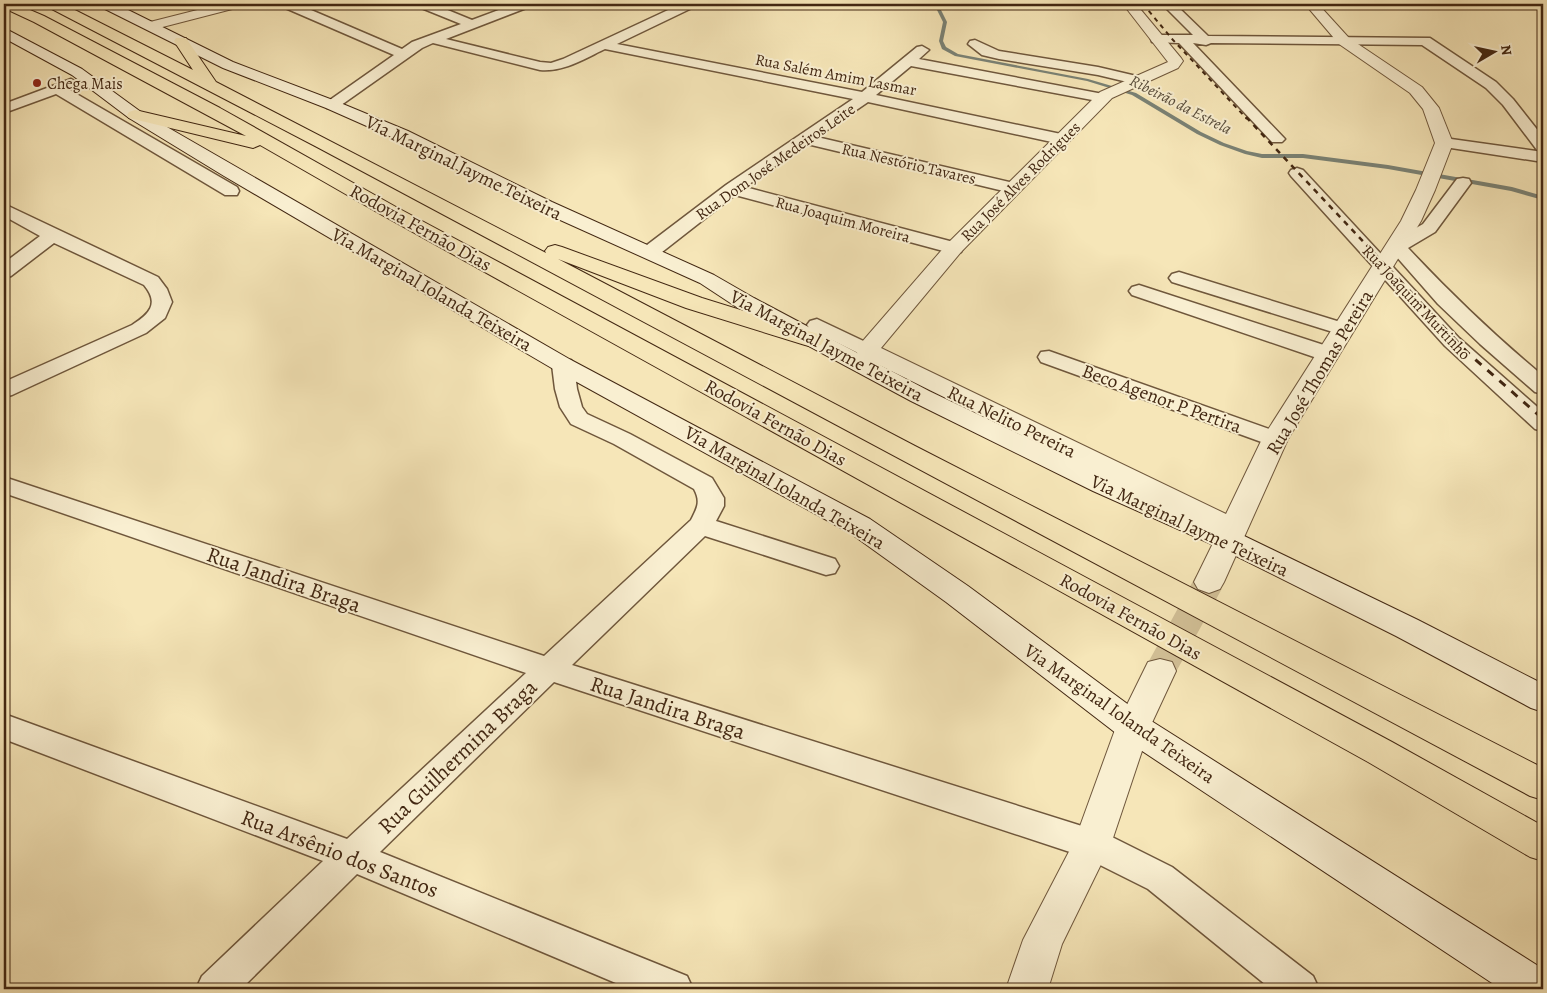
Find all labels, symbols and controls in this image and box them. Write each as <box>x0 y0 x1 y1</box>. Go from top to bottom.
north arrow <box>1470 28 1520 78</box>
text: N <box>1496 44 1517 57</box>
street label: Rua Salém Amim Lasmar <box>753 49 918 101</box>
water label: Ribeirão da Estrela <box>1126 70 1236 140</box>
place label: Chega Mais <box>47 73 123 95</box>
marker: Chega Mais <box>31 77 43 89</box>
street label: Rua Dom José Medeiros Leite <box>691 98 860 225</box>
street label: Via Marginal Jayme Teixeira <box>360 109 566 227</box>
street label: Rua José Alves Rodrigues <box>956 117 1085 246</box>
street label: Rua Nestório Tavares <box>839 138 978 190</box>
street label: Rodovia Fernão Dias <box>345 178 496 278</box>
street label: Rua Joaquim Moreira <box>773 191 913 249</box>
street label: Via Marginal Iolanda Teixeira <box>326 221 537 358</box>
street label: Rua Joaquim Murtinho <box>1357 240 1475 365</box>
street label: Via Marginal Jayme Teixeira <box>724 283 928 408</box>
street label: Rua José Thomas Pereira <box>1260 285 1380 460</box>
street label: Beco Agenor P Pertira <box>1078 358 1245 440</box>
street label: Rodovia Fernão Dias <box>700 373 851 473</box>
street label: Rua Nelito Pereira <box>943 379 1080 464</box>
street label: Via Marginal Iolanda Teixeira <box>679 419 890 556</box>
street label: Via Marginal Jayme Teixeira <box>1085 468 1293 583</box>
street label: Rua Jandira Braga <box>203 540 366 621</box>
street label: Rodovia Fernão Dias <box>1055 567 1206 667</box>
street label: Via Marginal Iolanda Teixeira <box>1018 637 1220 790</box>
street label: Rua Jandira Braga <box>586 669 750 747</box>
street label: Rua Guilhermina Braga <box>372 672 544 841</box>
street label: Rua Arsênio dos Santos <box>237 802 443 905</box>

